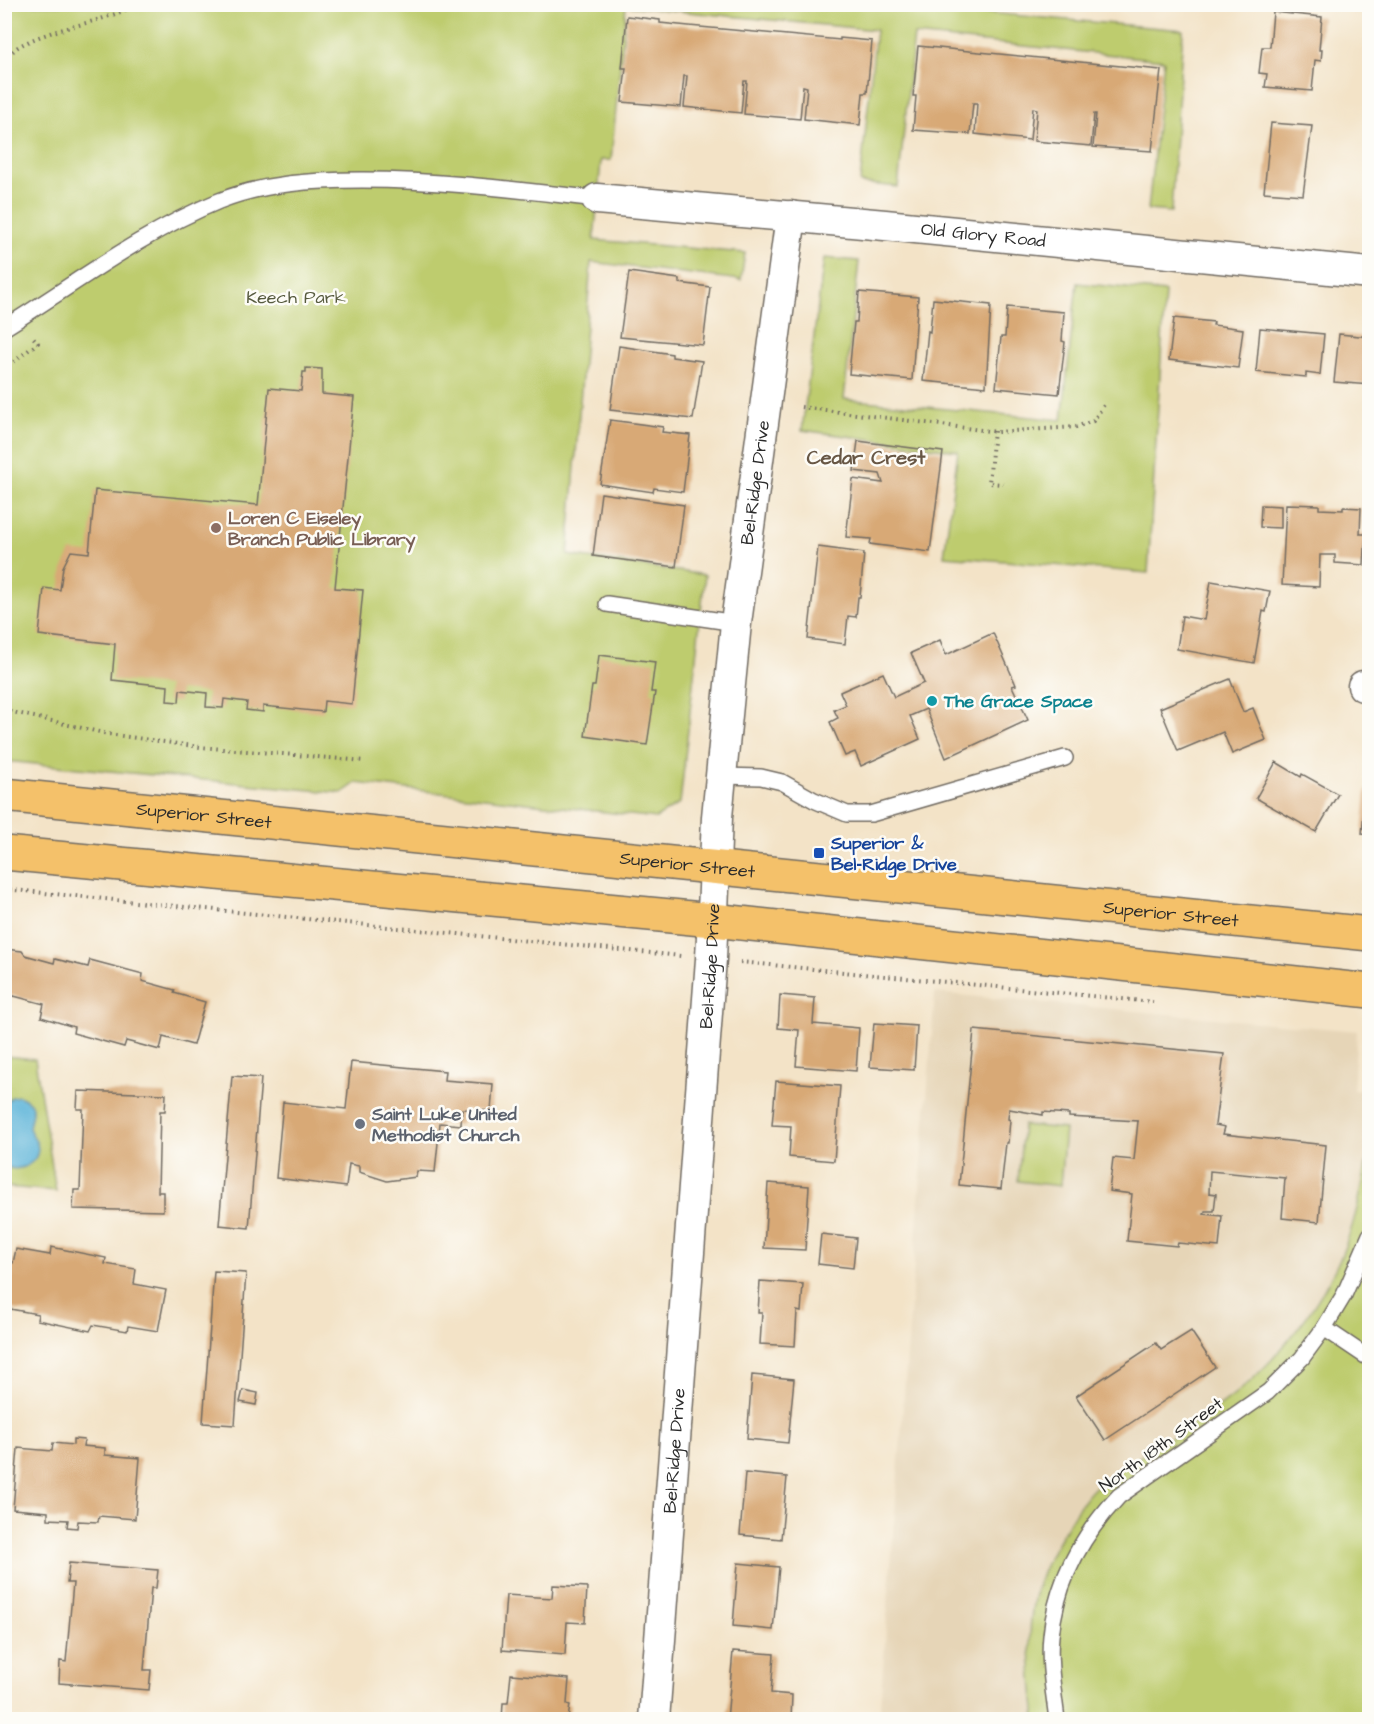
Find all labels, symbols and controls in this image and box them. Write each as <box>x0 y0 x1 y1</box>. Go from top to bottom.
street label: Old Glory Road <box>920 216 1047 253</box>
park label: Keech Park <box>246 285 346 310</box>
street label: Bel-Ridge Drive <box>734 418 776 546</box>
district label: Cedar Crest <box>807 444 926 472</box>
place label: Loren C Eiseley Branch Public Library <box>228 506 416 553</box>
marker: Loren C Eiseley Branch Public Library <box>209 521 223 535</box>
place label: The Grace Space <box>943 689 1093 714</box>
marker: The Grace Space <box>925 694 939 708</box>
street label: Superior Street <box>135 796 274 835</box>
place label: Superior & Bel‐Ridge Drive <box>830 831 957 878</box>
street label: Superior Street <box>619 845 757 884</box>
marker: Superior & Bel‐Ridge Drive <box>812 846 826 860</box>
street label: Superior Street <box>1102 894 1241 933</box>
street label: Bel-Ridge Drive <box>693 903 726 1030</box>
place label: Saint Luke United Methodist Church <box>371 1102 521 1148</box>
marker: Saint Luke United Methodist Church <box>353 1117 367 1131</box>
street label: Bel-Ridge Drive <box>657 1387 691 1514</box>
street label: North 18th Street <box>1094 1391 1229 1499</box>

